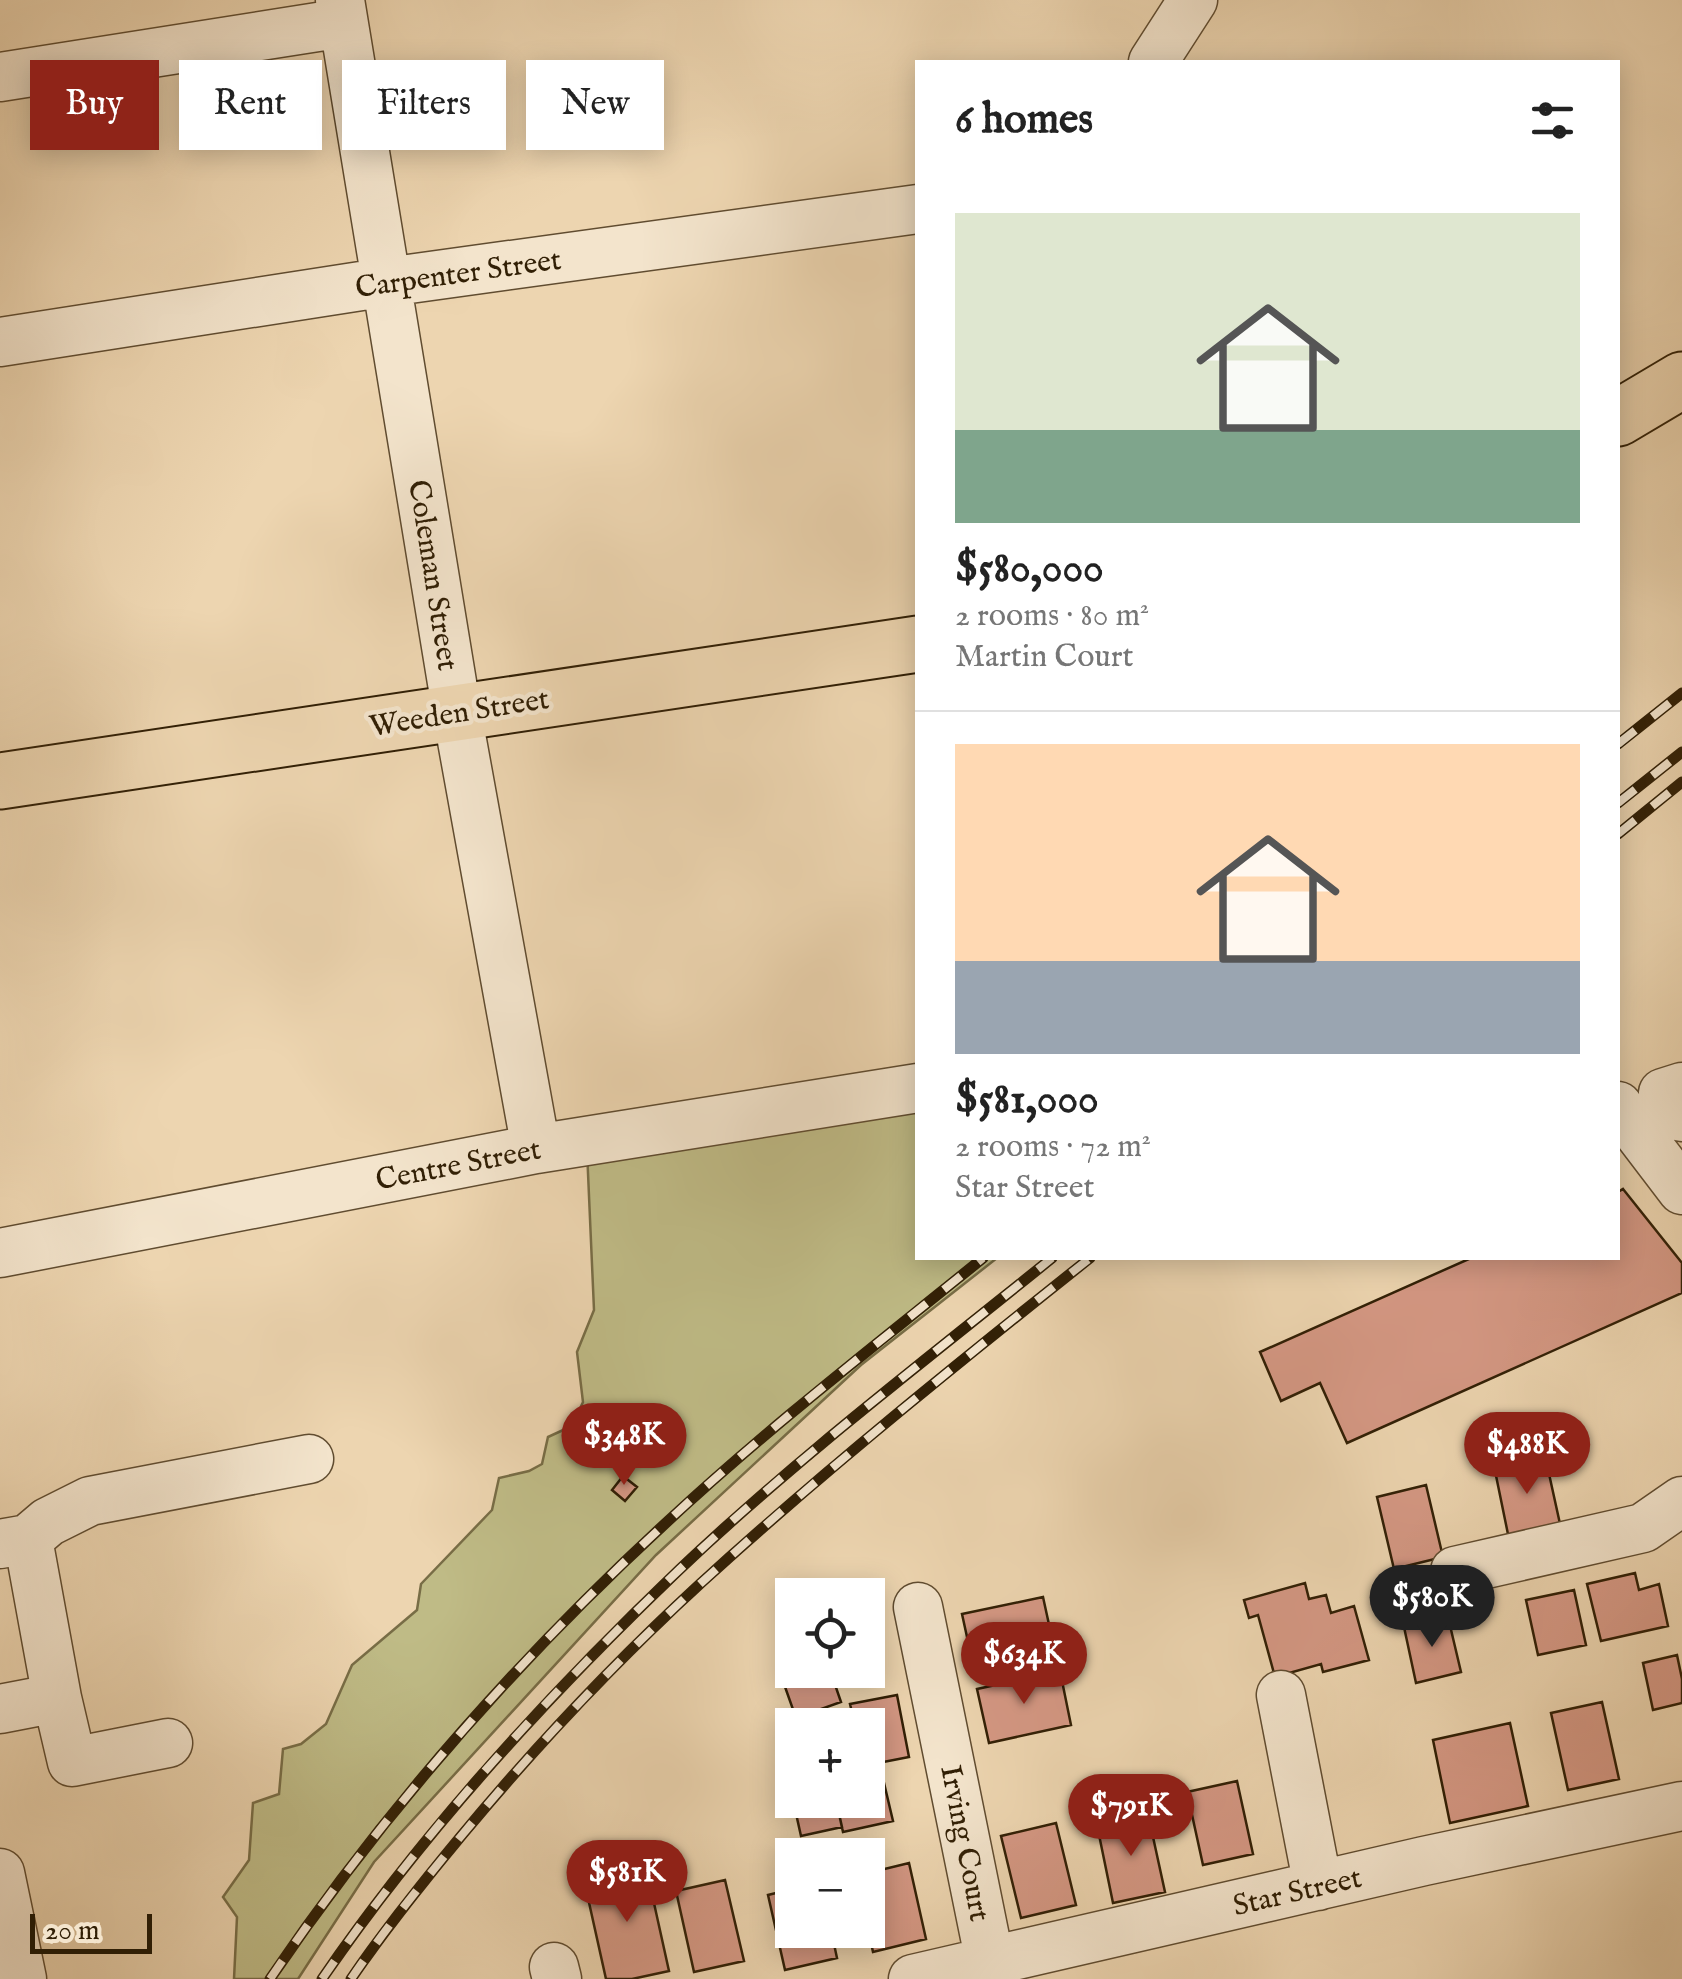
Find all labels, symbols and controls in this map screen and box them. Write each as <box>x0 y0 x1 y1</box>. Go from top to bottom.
chip: Buy <box>30 60 159 150</box>
chip: Rent <box>179 60 322 150</box>
chip: Filters <box>342 60 506 150</box>
chip: New <box>526 60 664 150</box>
icon: filters <box>1525 93 1580 148</box>
text: 6 homes <box>955 94 1093 147</box>
street label: Carpenter Street <box>353 242 564 308</box>
icon: home <box>1178 278 1358 458</box>
street label: Coleman Street <box>398 477 466 673</box>
text: $580,000 <box>955 543 1104 596</box>
text: 2 rooms · 80 m² <box>955 596 1149 637</box>
text: Martin Court <box>955 637 1134 678</box>
street label: Weeden Street <box>367 681 552 747</box>
icon: home <box>1178 809 1358 989</box>
text: $581,000 <box>955 1074 1099 1127</box>
text: 2 rooms · 72 m² <box>955 1127 1151 1168</box>
street label: Centre Street <box>373 1131 544 1201</box>
text: Star Street <box>955 1168 1094 1209</box>
pin: $348K <box>554 1403 694 1488</box>
pin: $488K <box>1457 1412 1597 1497</box>
text: $348K <box>583 1415 665 1456</box>
text: $488K <box>1486 1424 1568 1465</box>
pin: $580K <box>1362 1565 1502 1650</box>
text: $580K <box>1392 1577 1472 1618</box>
map controls <box>775 1578 885 1948</box>
button: locate <box>775 1578 885 1688</box>
pin: $634K <box>954 1622 1094 1707</box>
text: $634K <box>983 1634 1065 1675</box>
button: + <box>775 1708 885 1818</box>
street label: Irving Court <box>930 1762 998 1925</box>
pin: $791K <box>1061 1774 1201 1859</box>
text: $791K <box>1090 1786 1172 1827</box>
button: − <box>775 1838 885 1948</box>
pin: $581K <box>557 1840 697 1925</box>
text: $581K <box>589 1852 665 1893</box>
street label: Star Street <box>1229 1860 1365 1926</box>
scale bar <box>30 1909 152 1954</box>
text: 20 m <box>45 1914 100 1949</box>

